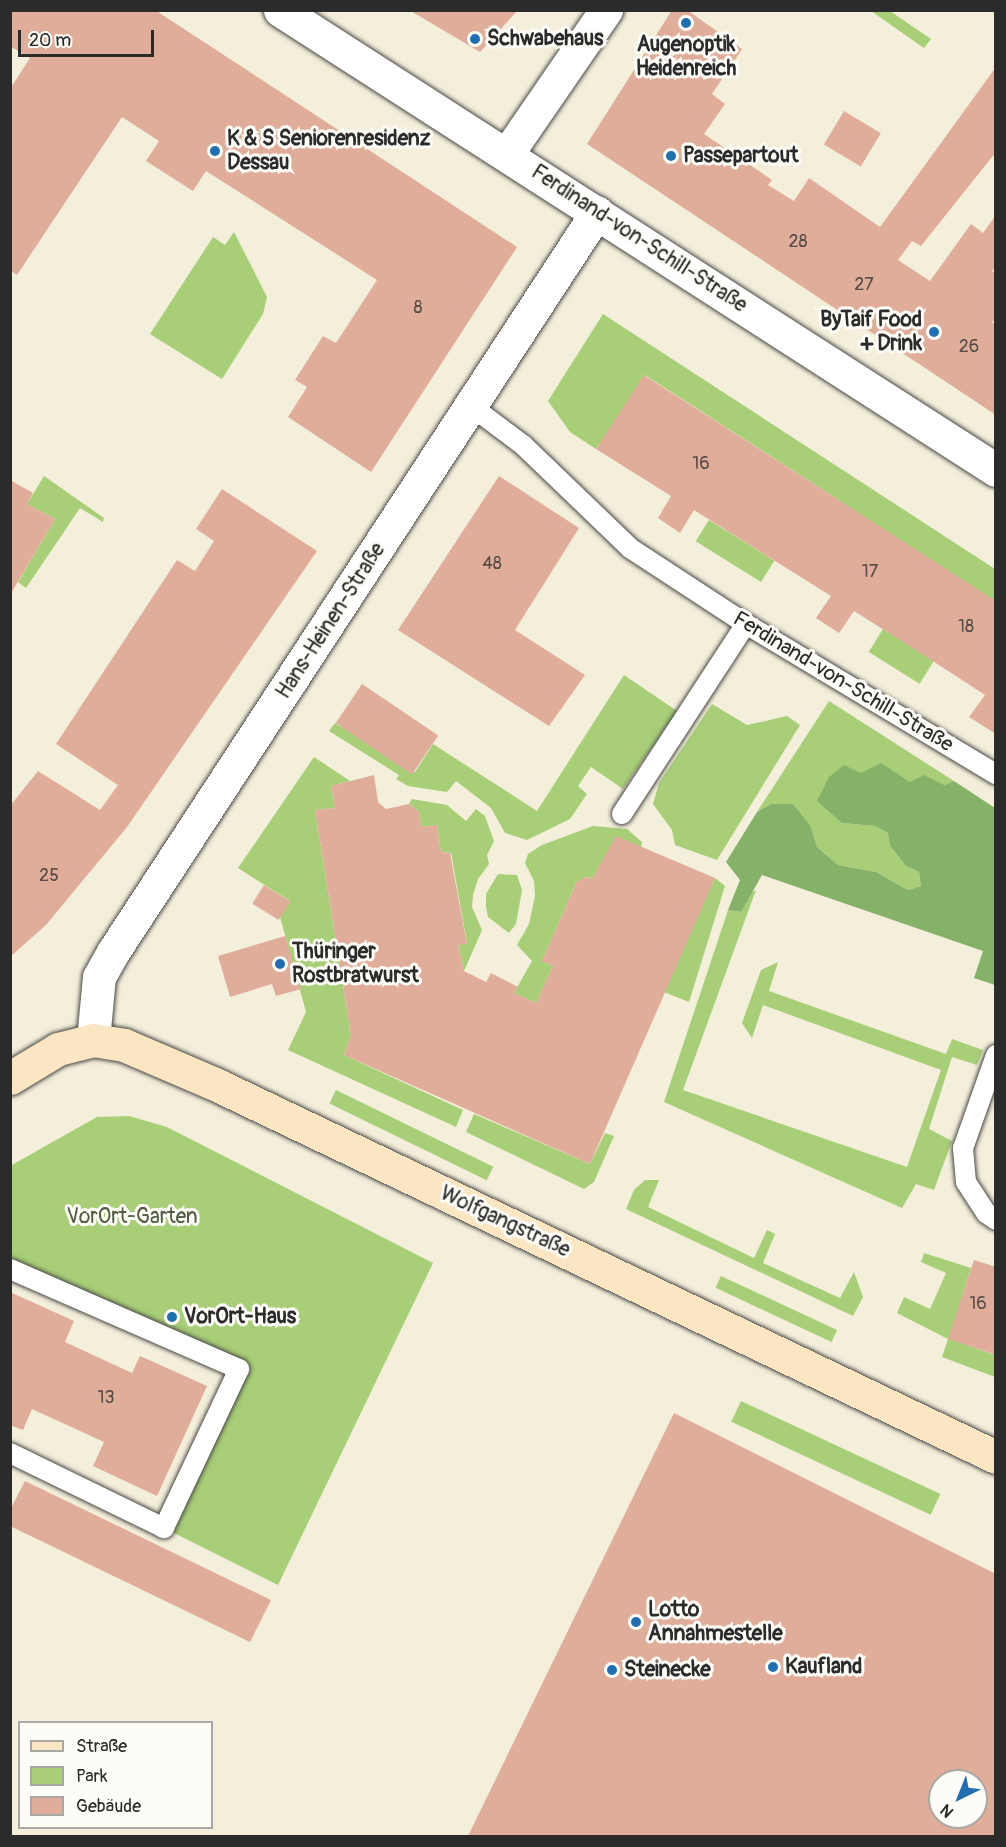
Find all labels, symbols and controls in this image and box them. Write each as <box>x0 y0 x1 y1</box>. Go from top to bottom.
marker: Augenoptik Heidenreich <box>679 16 693 30</box>
scale bar <box>21 18 158 56</box>
place label: Schwabehaus <box>487 26 604 52</box>
text: 20 m <box>29 29 71 52</box>
marker: Schwabehaus <box>468 32 482 46</box>
place label: Augenoptik Heidenreich <box>636 32 736 82</box>
place label: K & S Seniorenresidenz Dessau <box>227 126 431 176</box>
place label: Passepartout <box>683 143 799 169</box>
marker: K & S Seniorenresidenz Dessau <box>208 144 222 158</box>
marker: Passepartout <box>664 149 678 163</box>
street label: Ferdinand-von-Schill-Straße <box>526 160 752 318</box>
house number: 28 <box>788 231 808 253</box>
house number: 27 <box>854 274 874 296</box>
house number: 8 <box>413 297 423 319</box>
place label: ByTaif Food + Drink <box>820 307 922 357</box>
marker: ByTaif Food + Drink <box>927 325 941 339</box>
house number: 26 <box>959 336 979 358</box>
house number: 16 <box>692 453 710 475</box>
street label: Hans-Heinen-Straße <box>271 538 391 704</box>
house number: 48 <box>482 553 502 575</box>
house number: 17 <box>862 561 878 583</box>
street label: Ferdinand-von-Schill-Straße <box>728 606 958 758</box>
house number: 18 <box>958 616 974 638</box>
house number: 25 <box>39 865 59 887</box>
place label: Thüringer Rostbratwurst <box>292 939 419 989</box>
marker: Thüringer Rostbratwurst <box>273 957 287 971</box>
street label: Wolfgangstraße <box>436 1181 574 1263</box>
park label: VorOrt-Garten <box>66 1204 198 1230</box>
house number: 16 <box>969 1293 987 1315</box>
place label: VorOrt-Haus <box>184 1304 296 1330</box>
marker: VorOrt-Haus <box>165 1310 179 1324</box>
house number: 13 <box>97 1387 115 1409</box>
place label: Lotto Annahmestelle <box>648 1597 783 1647</box>
marker: Lotto Annahmestelle <box>629 1615 643 1629</box>
place label: Kaufland <box>785 1654 862 1680</box>
place label: Steinecke <box>624 1657 711 1683</box>
marker: Kaufland <box>766 1660 780 1674</box>
marker: Steinecke <box>605 1663 619 1677</box>
legend <box>18 1721 213 1829</box>
text: Straße <box>76 1735 127 1758</box>
text: Park <box>76 1765 108 1788</box>
north arrow <box>928 1769 988 1829</box>
text: Gebäude <box>76 1795 141 1818</box>
text: N <box>936 1800 958 1822</box>

